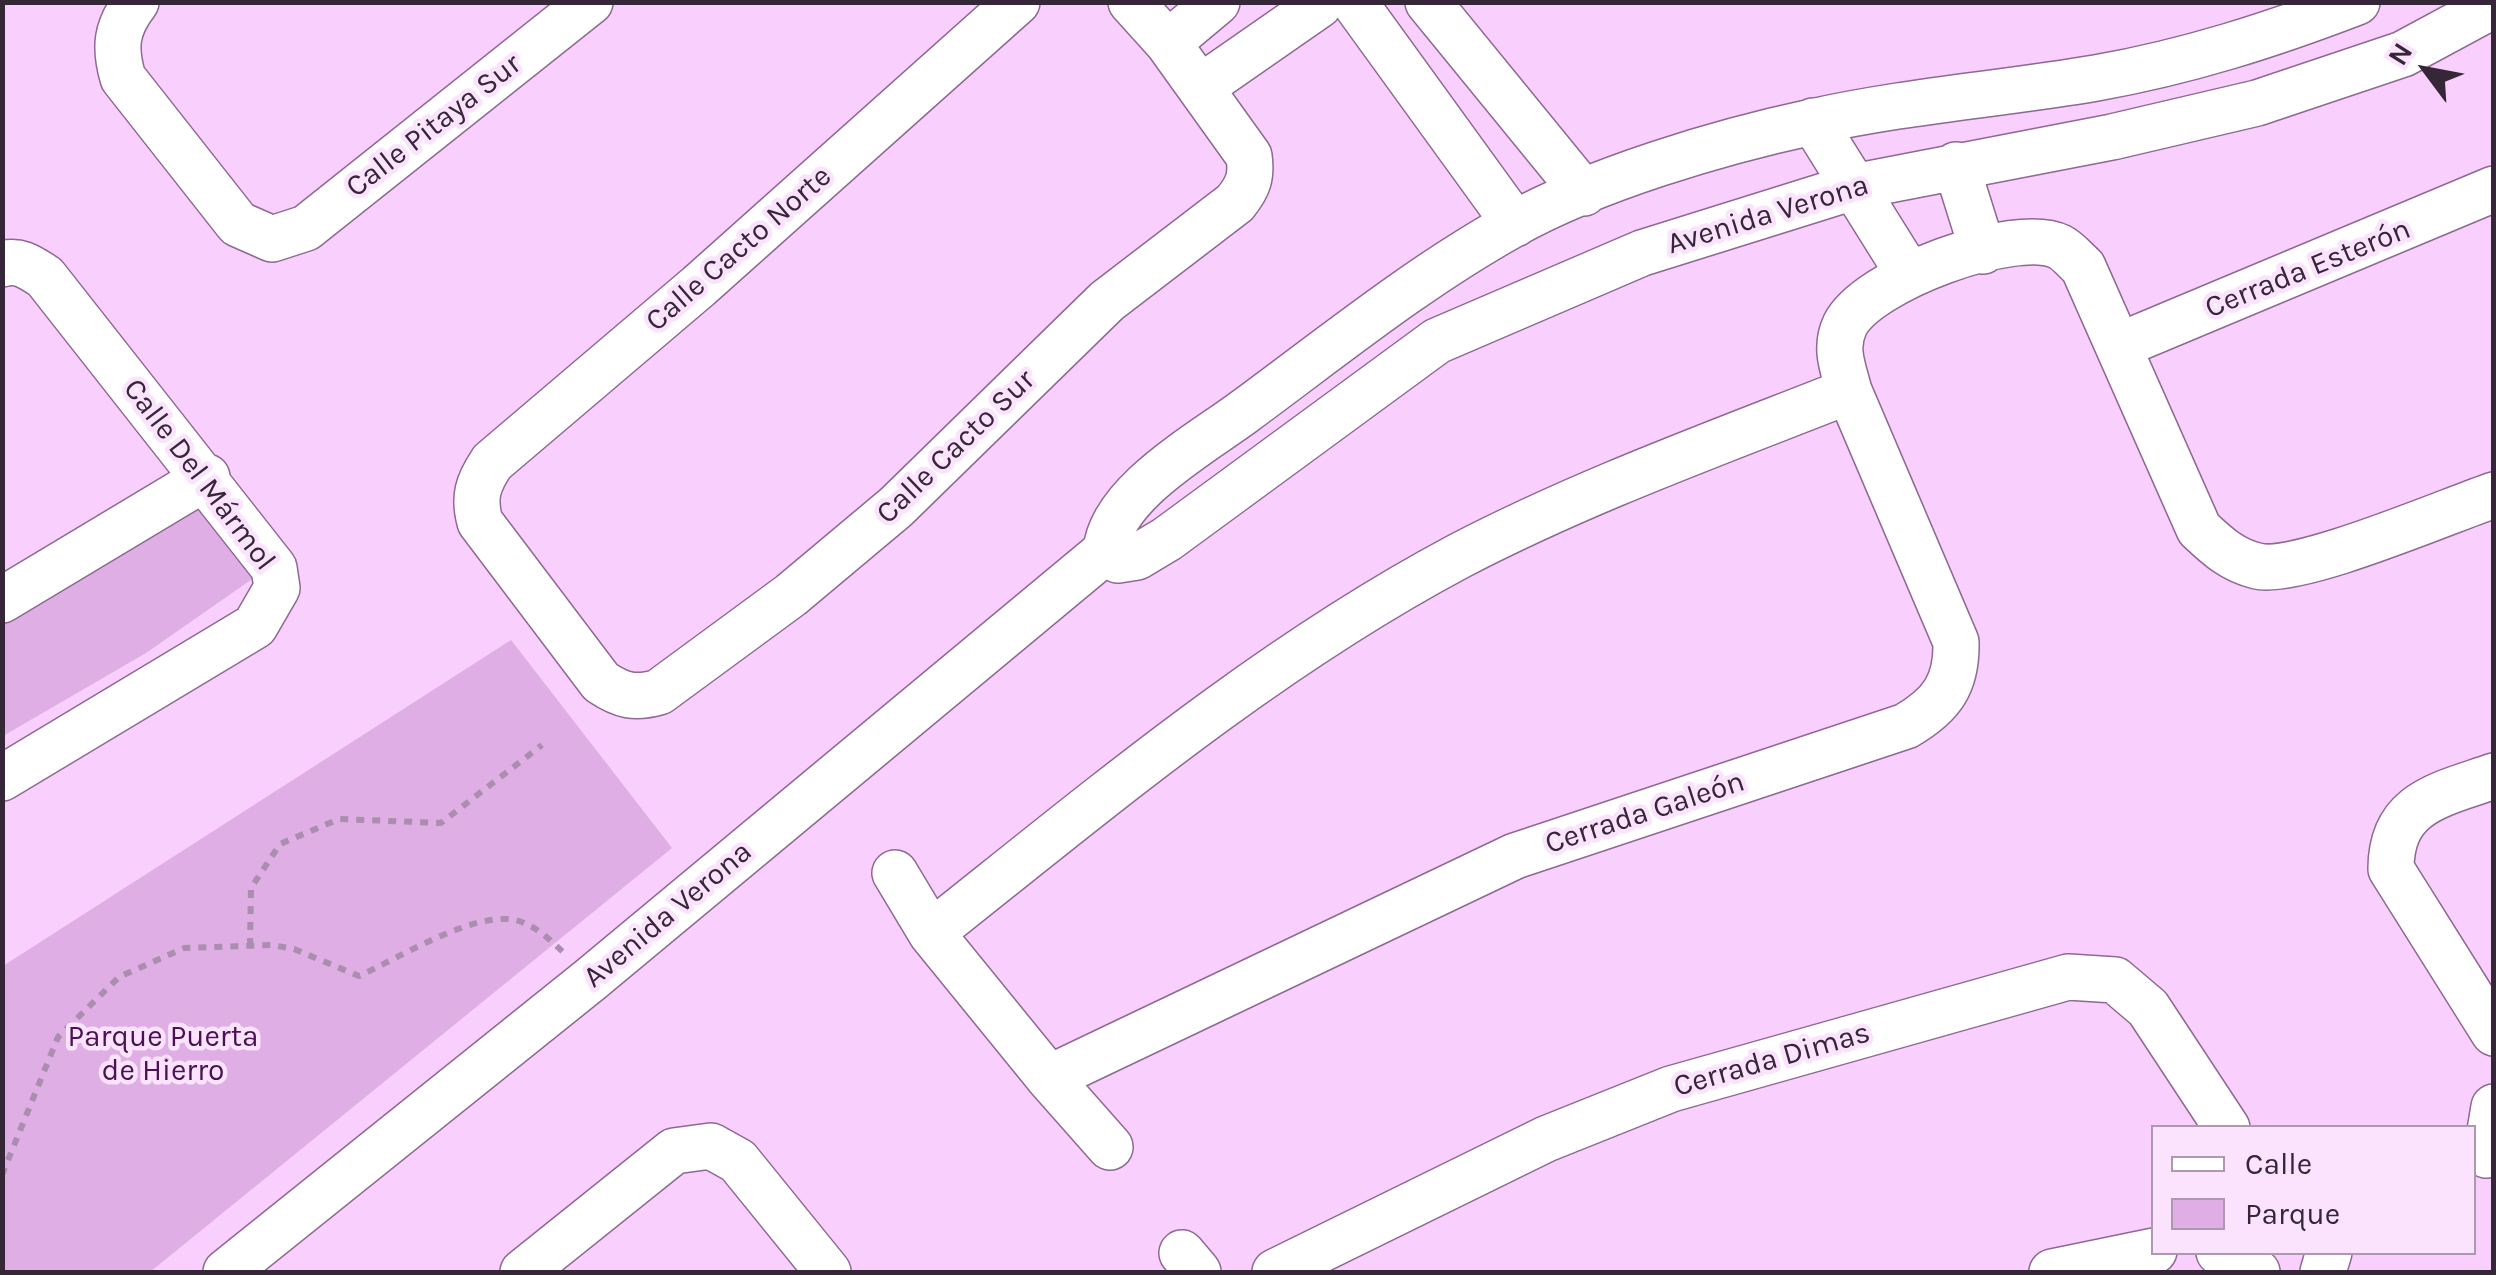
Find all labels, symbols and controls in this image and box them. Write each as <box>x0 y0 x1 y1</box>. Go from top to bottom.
north arrow <box>2376 20 2476 120</box>
text: N <box>2381 37 2419 71</box>
street label: Calle Pitaya Sur <box>339 46 529 206</box>
street label: Calle Cacto Norte <box>639 159 839 339</box>
street label: Avenida Verona <box>1663 167 1873 263</box>
street label: Cerrada Esterón <box>2200 211 2416 327</box>
street label: Calle Cacto Sur <box>869 362 1043 532</box>
street label: Calle Del Mármol <box>115 372 283 578</box>
street label: Cerrada Galeón <box>1541 764 1749 862</box>
street label: Avenida Verona <box>576 834 760 996</box>
street label: Cerrada Dimas <box>1670 1015 1874 1105</box>
park label: Parque Puerta de Hierro <box>67 1019 259 1090</box>
legend <box>2151 1125 2476 1255</box>
text: Calle <box>2245 1146 2312 1182</box>
text: Parque <box>2245 1196 2340 1232</box>

